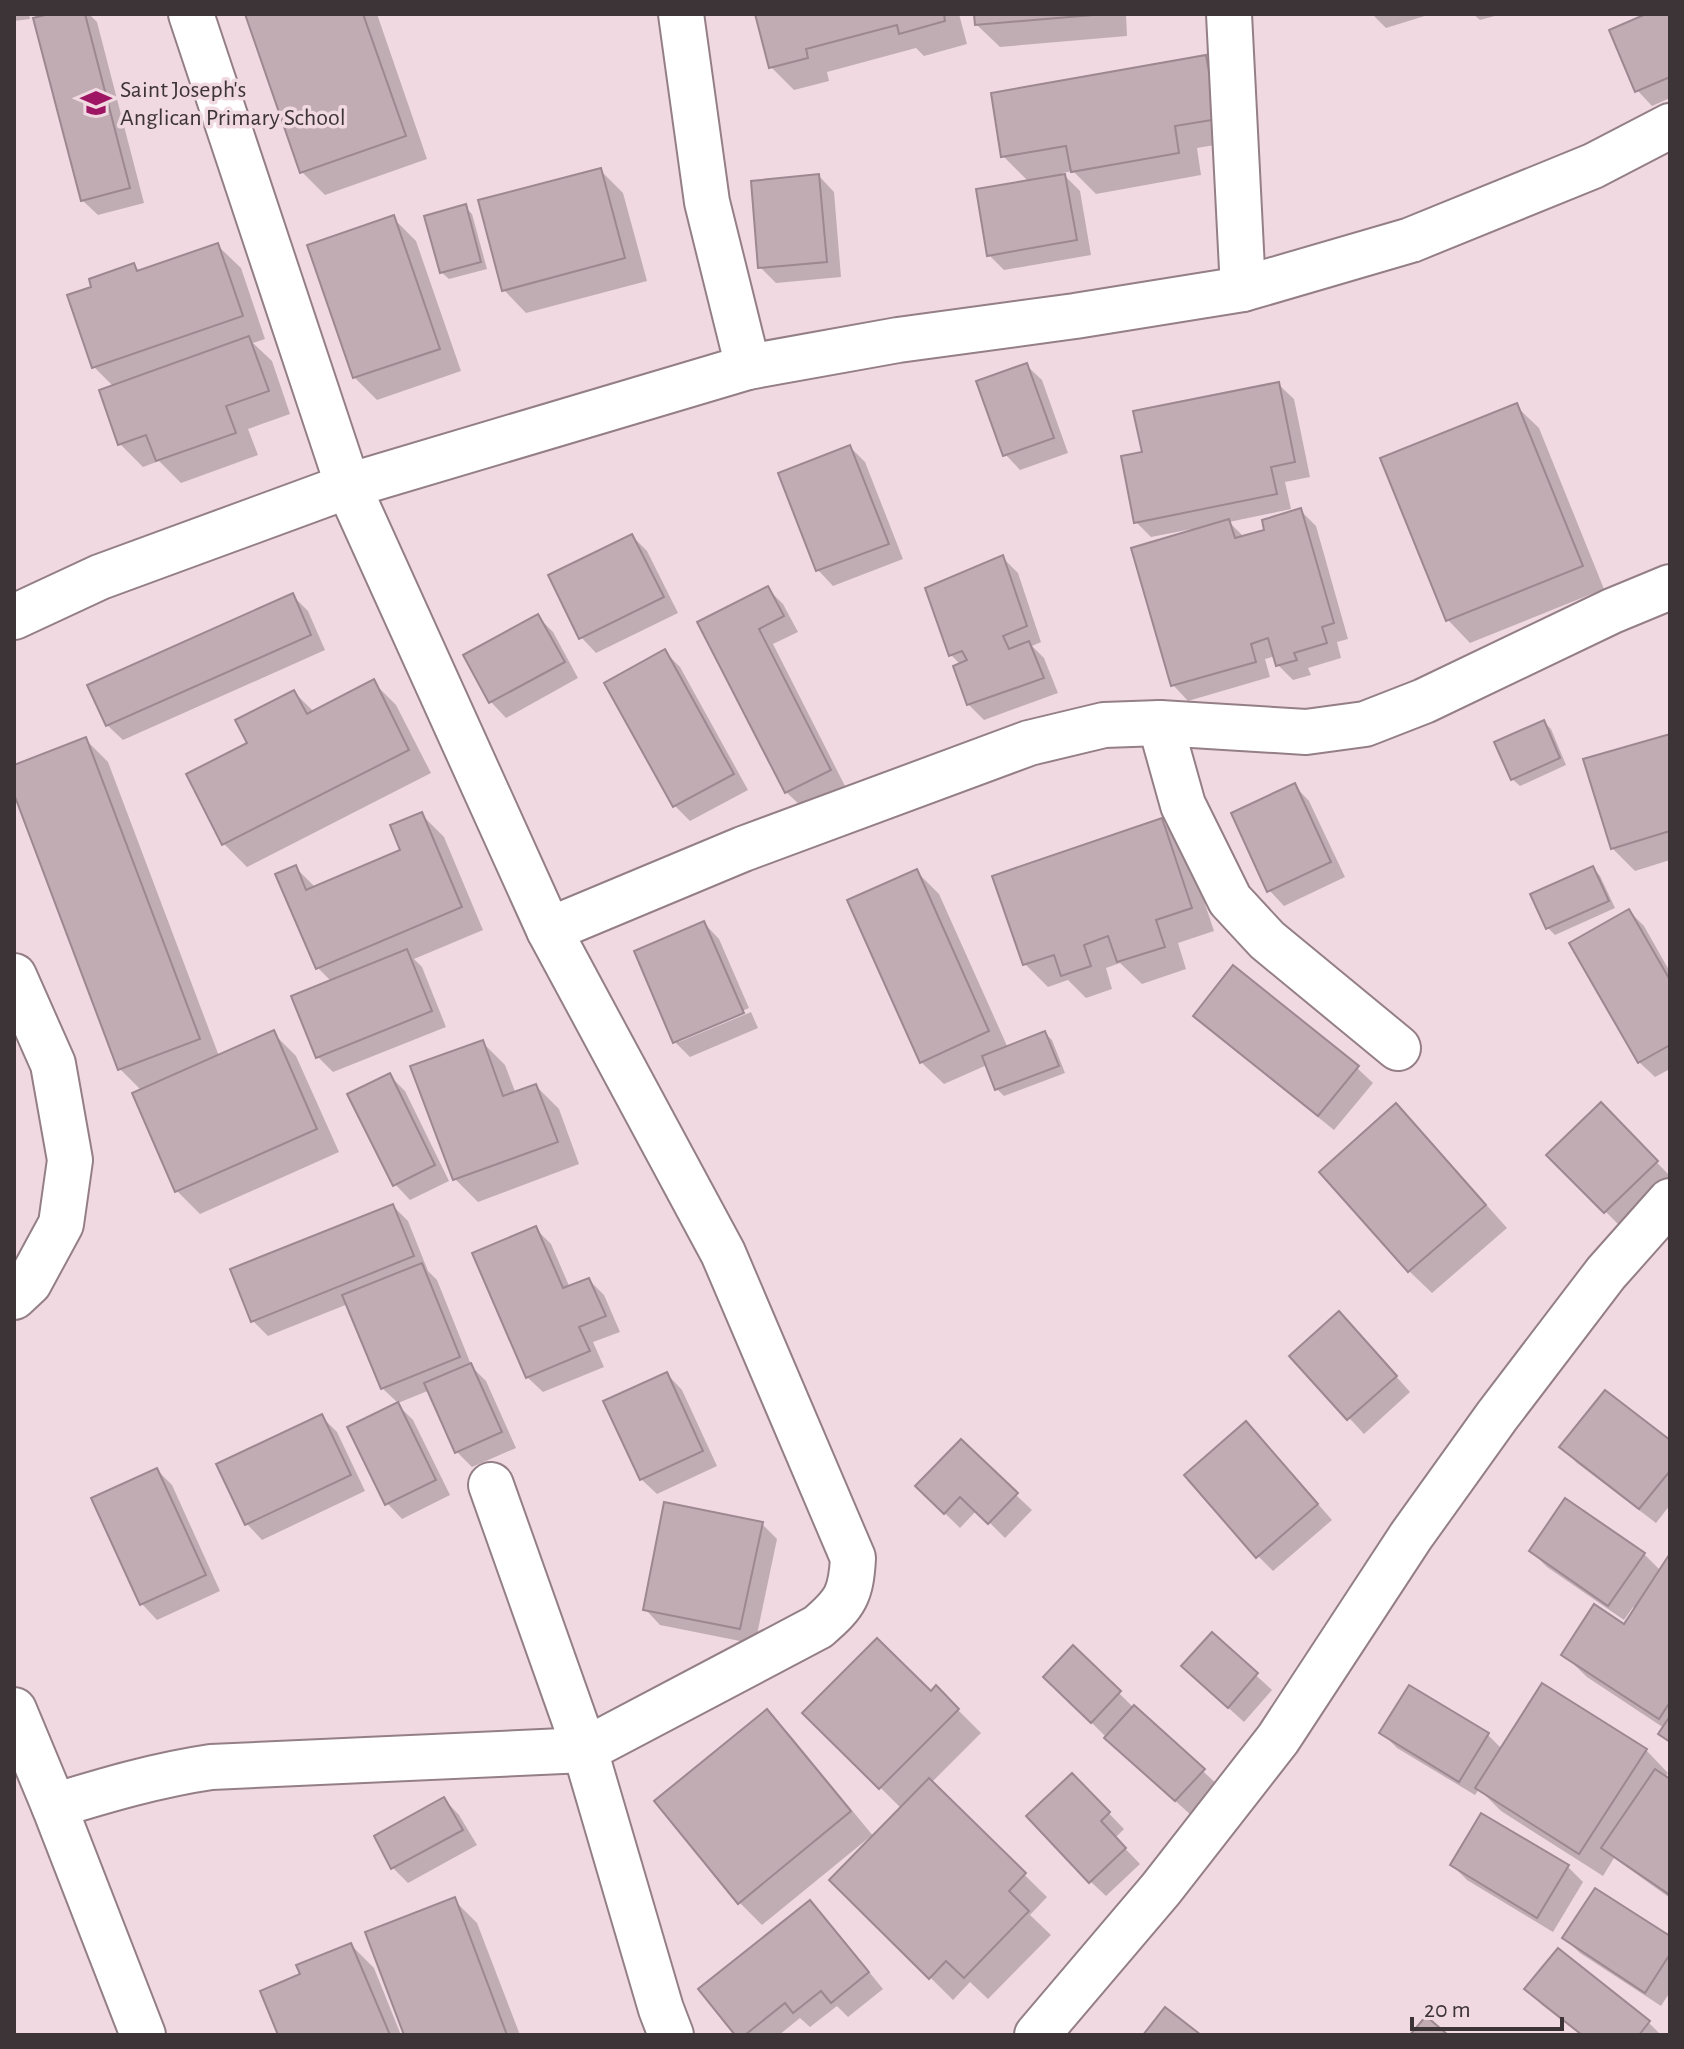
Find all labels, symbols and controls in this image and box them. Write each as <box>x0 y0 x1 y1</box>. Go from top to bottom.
place label: Saint Joseph's Anglican Primary School <box>120 78 346 130</box>
school or university icon: Saint Joseph's Anglican Primary School <box>79 86 113 120</box>
scale bar <box>1412 1981 1562 2031</box>
text: 20 m <box>1424 1998 1471 2022</box>

